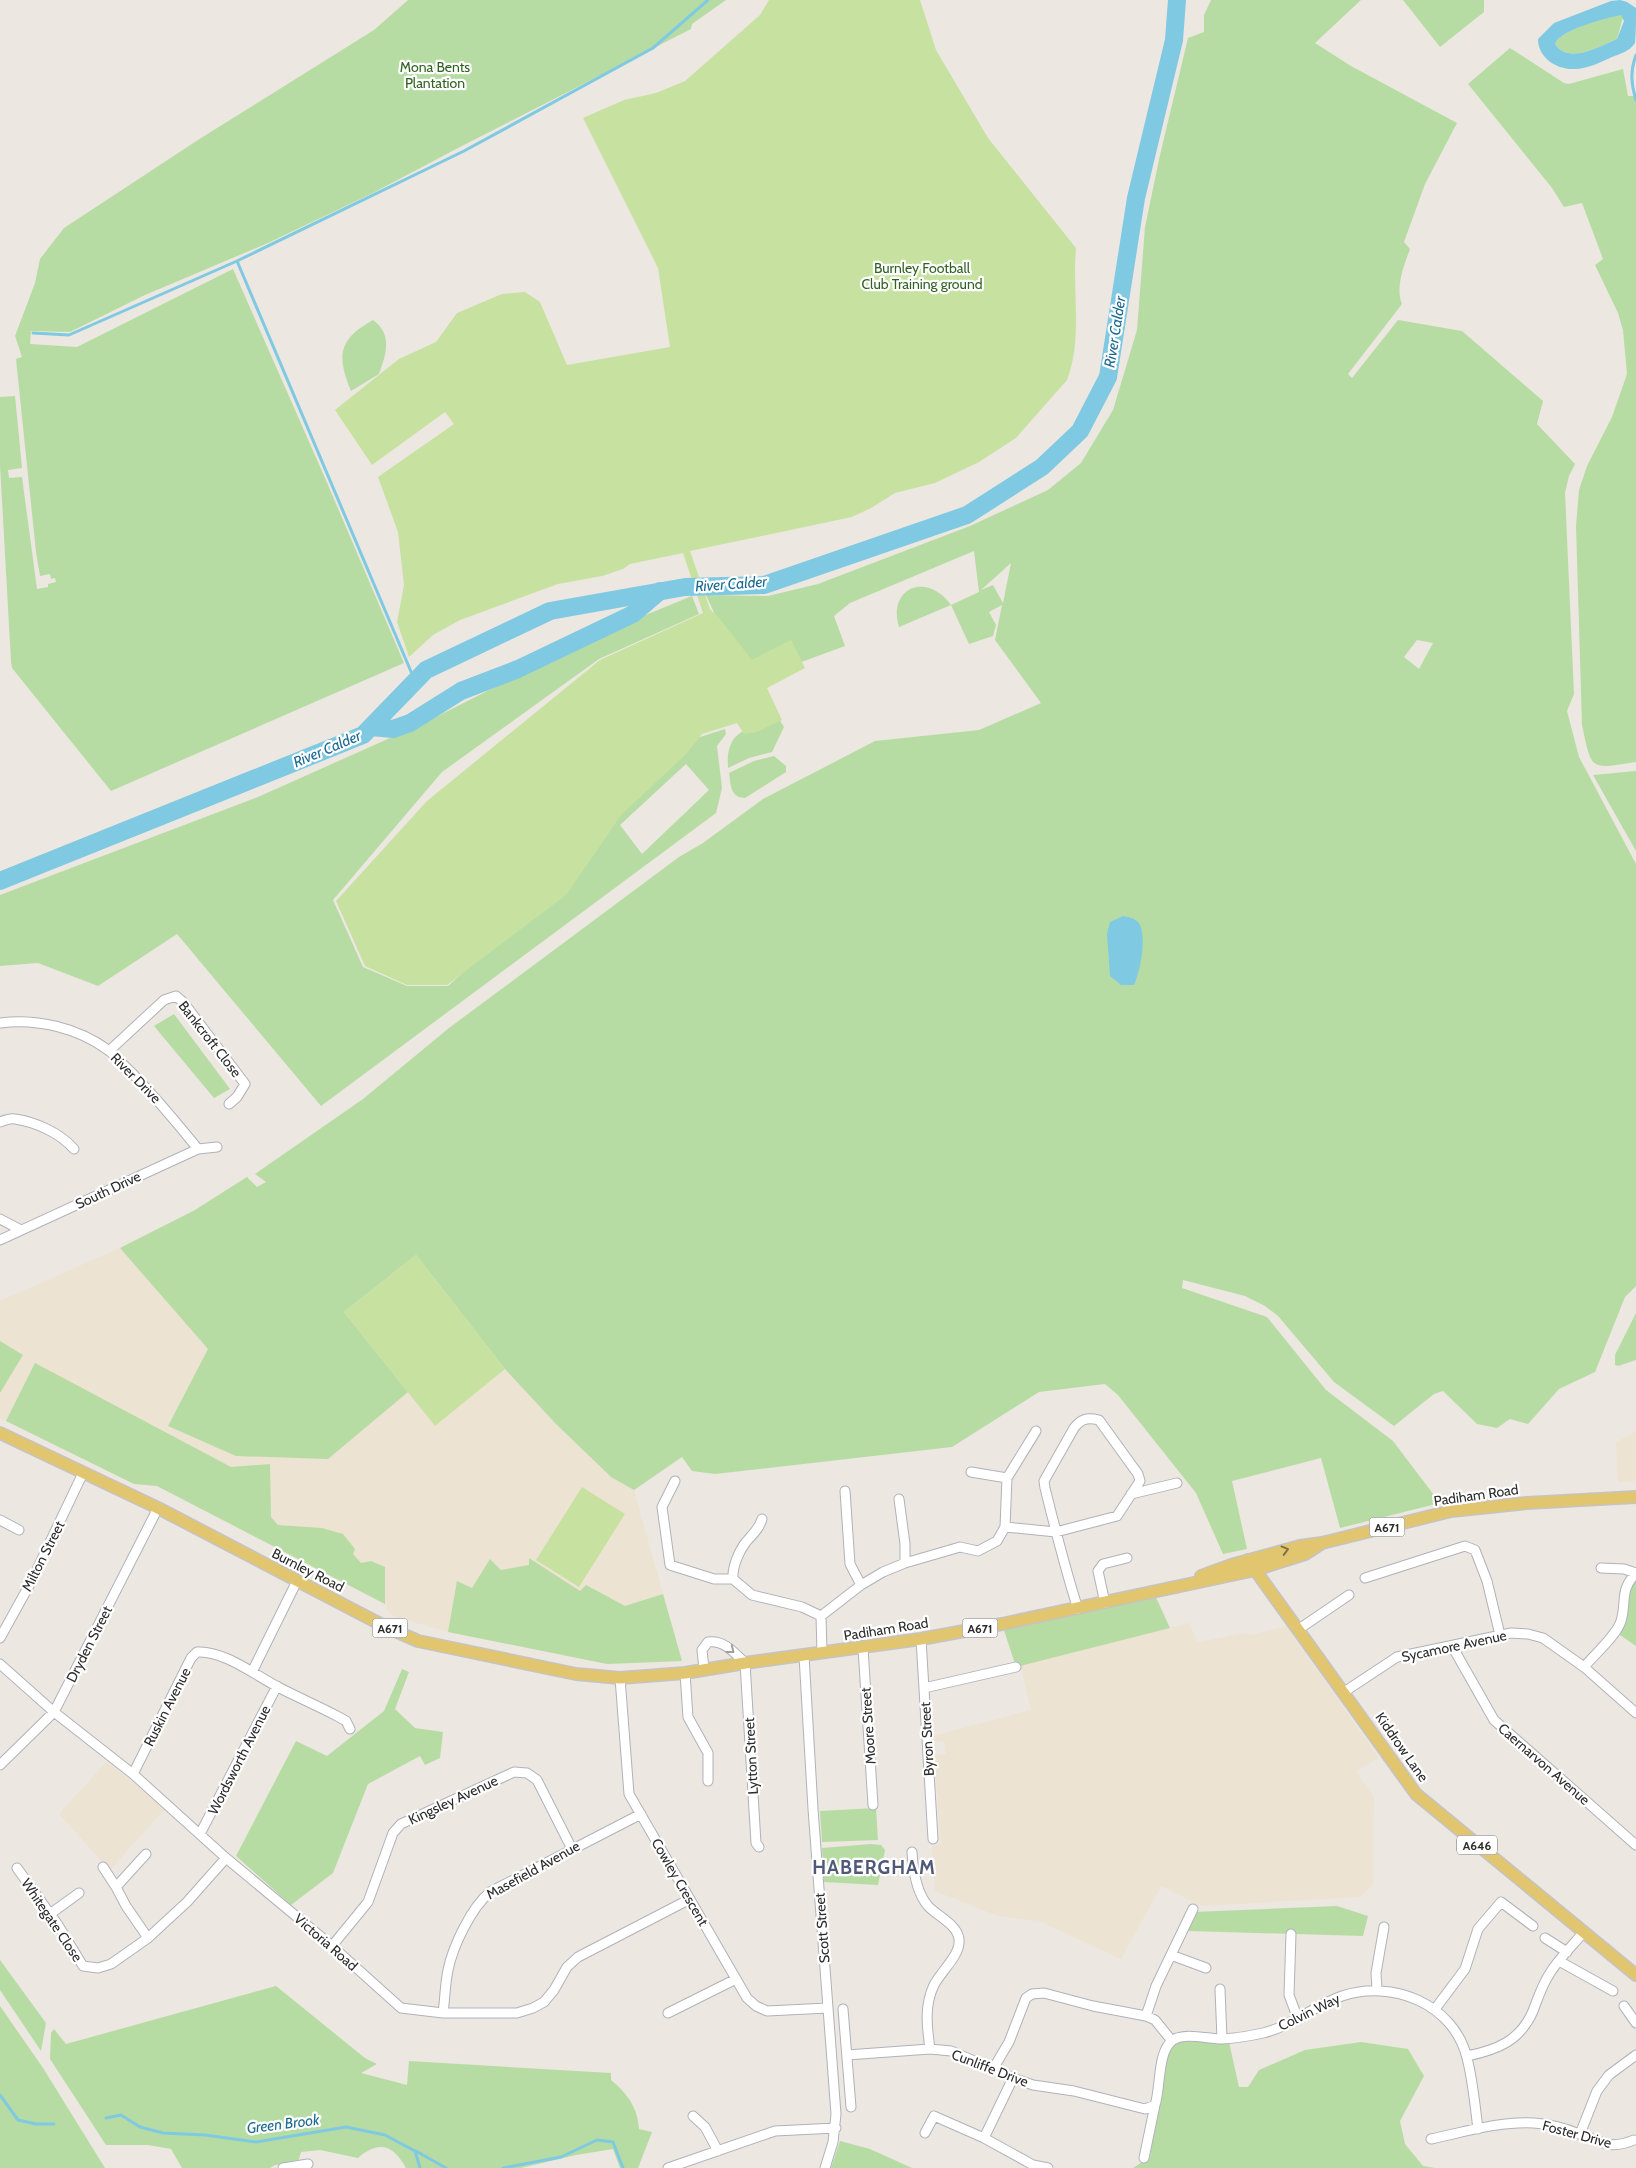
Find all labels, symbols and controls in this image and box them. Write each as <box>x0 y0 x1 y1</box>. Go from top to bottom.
park label: Mona Bents Plantation <box>400 58 470 92</box>
park label: Burnley Football Club Training ground <box>861 259 983 293</box>
water label: River Calder <box>1100 294 1130 369</box>
water label: River Calder <box>695 572 769 595</box>
water label: River Calder <box>290 726 365 771</box>
street label: Bankcroft Close <box>175 997 245 1081</box>
street label: River Drive <box>107 1049 165 1107</box>
street label: South Drive <box>72 1167 144 1213</box>
street label: Padiham Road <box>1432 1480 1520 1510</box>
street label: Milton Street <box>18 1517 69 1594</box>
road number: A671 <box>1370 1518 1404 1536</box>
street label: Burnley Road <box>269 1544 347 1596</box>
one-way arrow <box>1280 1546 1288 1556</box>
street label: Dryden Street <box>62 1603 116 1685</box>
street label: Padiham Road <box>842 1613 930 1645</box>
road number: A671 <box>372 1619 408 1638</box>
road number: A671 <box>962 1619 998 1638</box>
street label: Sycamore Avenue <box>1400 1626 1508 1666</box>
one-way arrow <box>725 1644 734 1653</box>
street label: Ruskin Avenue <box>139 1665 195 1749</box>
street label: Moore Street <box>856 1687 880 1765</box>
street label: Byron Street <box>916 1701 938 1776</box>
street label: Wordsworth Avenue <box>204 1702 274 1818</box>
street label: Kiddrow Lane <box>1371 1709 1433 1785</box>
street label: Lytton Street <box>740 1717 762 1795</box>
street label: Caernarvon Avenue <box>1494 1719 1594 1809</box>
street label: Kingsley Avenue <box>405 1771 501 1829</box>
street label: Cowley Crescent <box>648 1835 713 1929</box>
road number: A646 <box>1457 1836 1497 1854</box>
street label: Masefield Avenue <box>483 1837 583 1903</box>
district label: HABERGHAM <box>812 1856 936 1879</box>
street label: Whitegate Close <box>18 1875 86 1965</box>
street label: Scott Street <box>811 1892 833 1964</box>
street label: Victoria Road <box>290 1909 362 1975</box>
street label: Colvin Way <box>1275 1989 1343 2035</box>
street label: Cunliffe Drive <box>949 2045 1031 2091</box>
water label: Green Brook <box>246 2111 321 2137</box>
street label: Foster Drive <box>1540 2116 1614 2152</box>

